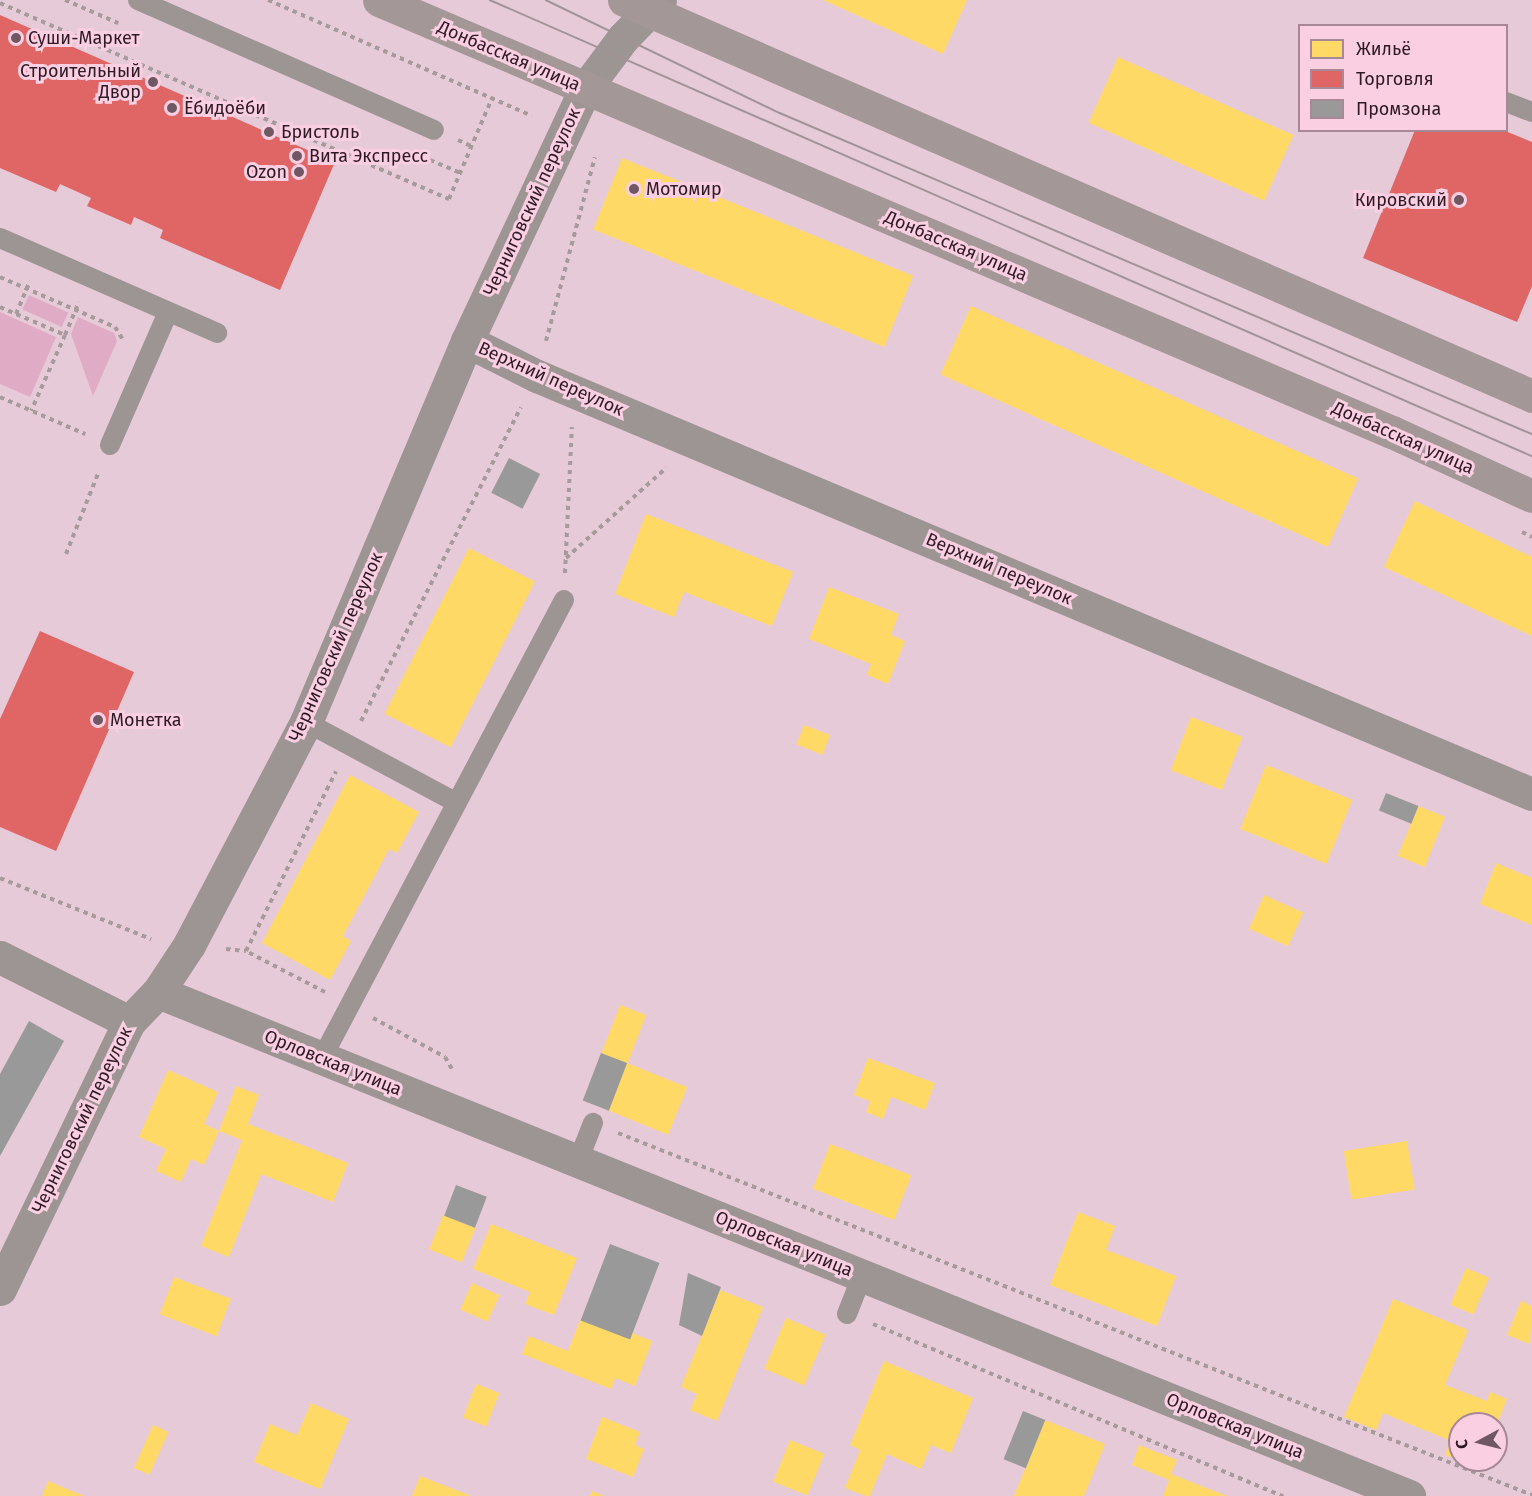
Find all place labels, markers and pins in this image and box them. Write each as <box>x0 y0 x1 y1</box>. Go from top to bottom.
place label: Суши-Маркет <box>28 27 140 49</box>
marker: Суши-Маркет <box>9 31 23 45</box>
place label: Строительный Двор <box>20 61 141 104</box>
marker: Строительный Двор <box>146 75 160 89</box>
place label: Ёбидоёби <box>184 97 266 119</box>
marker: Ёбидоёби <box>165 101 179 115</box>
place label: Бристоль <box>281 121 359 143</box>
marker: Бристоль <box>262 125 276 139</box>
place label: Вита Экспресс <box>309 145 428 167</box>
marker: Вита Экспресс <box>290 149 304 163</box>
place label: Ozon <box>246 161 287 183</box>
marker: Ozon <box>292 165 306 179</box>
place label: Мотомир <box>646 178 722 200</box>
marker: Мотомир <box>627 182 641 196</box>
place label: Кировский <box>1355 189 1447 211</box>
marker: Кировский <box>1452 193 1466 207</box>
place label: Монетка <box>110 709 182 731</box>
marker: Монетка <box>91 713 105 727</box>

